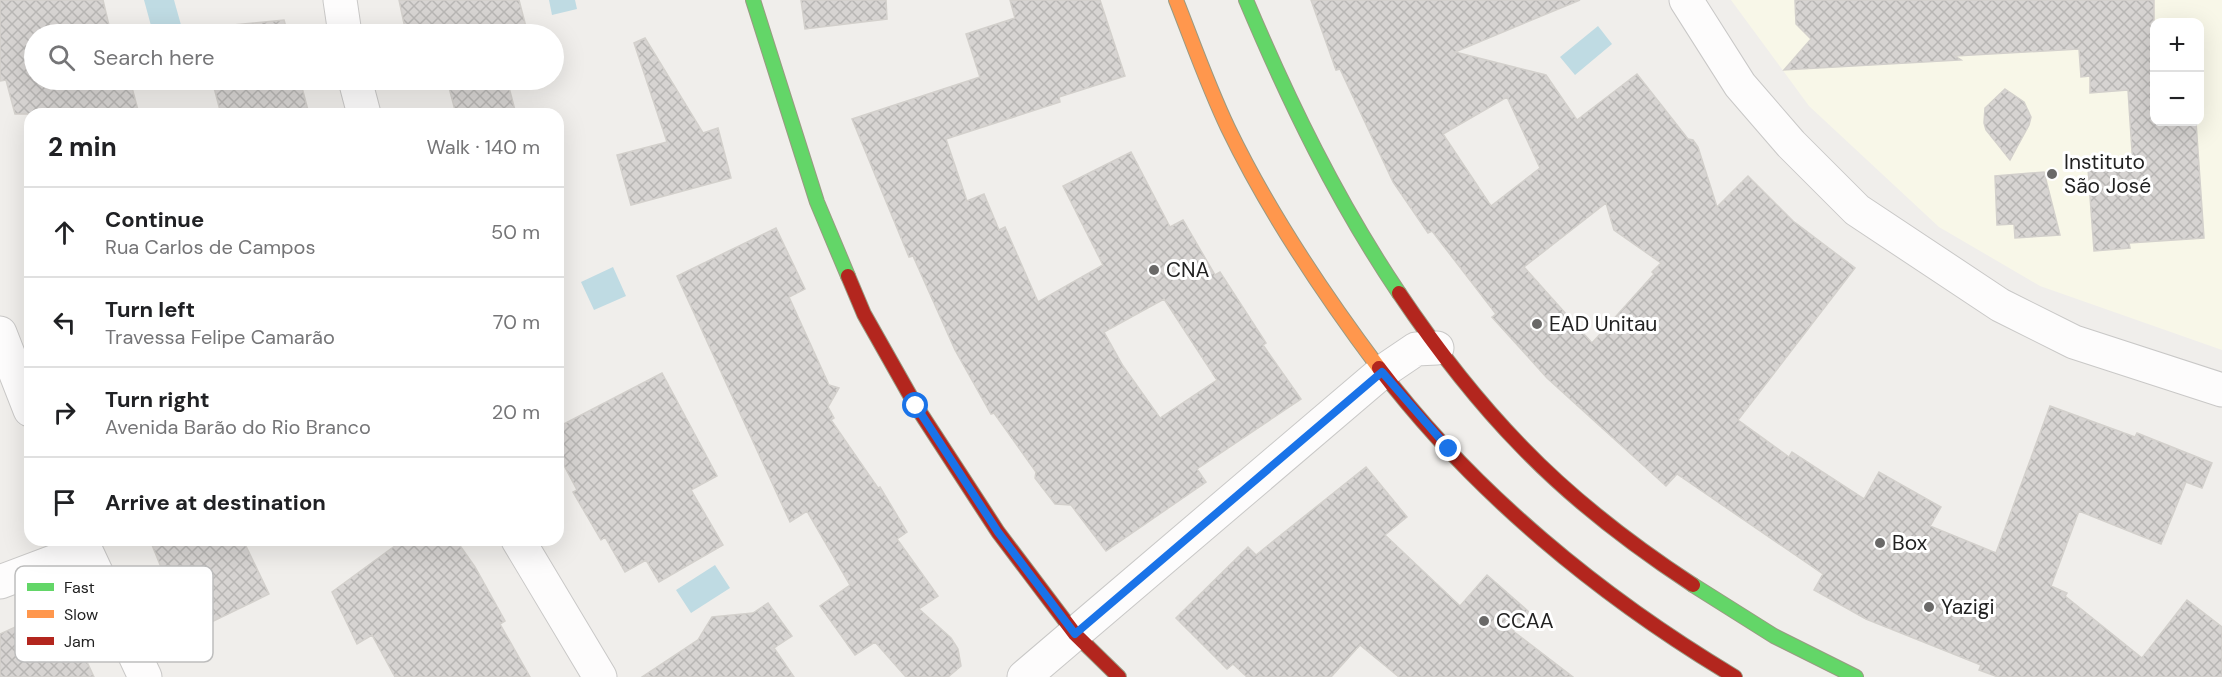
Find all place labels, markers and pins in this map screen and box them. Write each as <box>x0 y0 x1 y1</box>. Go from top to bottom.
place label: Instituto São José <box>2064 148 2151 200</box>
marker: Instituto São José <box>2045 167 2059 181</box>
place label: CNA <box>1166 256 1210 284</box>
marker: CNA <box>1147 263 1161 277</box>
place label: EAD Unitau <box>1549 310 1657 338</box>
marker: EAD Unitau <box>1530 317 1544 331</box>
place label: Box <box>1892 529 1927 557</box>
marker: Box <box>1873 536 1887 550</box>
place label: Yazigi <box>1941 593 1995 621</box>
marker: Yazigi <box>1922 600 1936 614</box>
place label: CCAA <box>1496 607 1554 635</box>
marker: CCAA <box>1477 614 1491 628</box>

